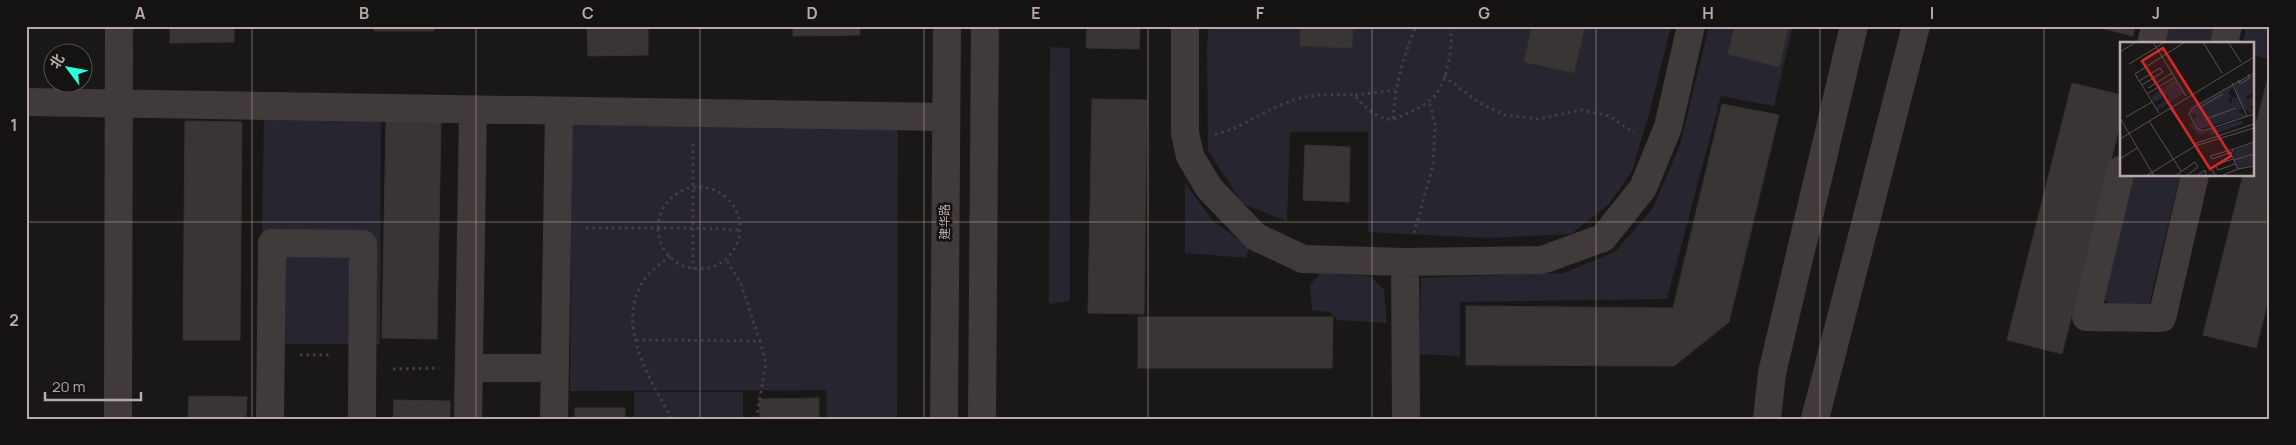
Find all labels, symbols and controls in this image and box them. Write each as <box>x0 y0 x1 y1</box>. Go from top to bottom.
text: A <box>135 2 146 24</box>
text: B <box>359 2 369 24</box>
text: C <box>582 2 594 24</box>
text: D <box>806 2 818 24</box>
text: E <box>1031 2 1041 24</box>
text: F <box>1256 2 1265 24</box>
text: G <box>1478 2 1490 24</box>
text: H <box>1702 2 1714 24</box>
text: I <box>1930 2 1934 24</box>
text: J <box>2152 2 2160 24</box>
north arrow <box>42 42 92 92</box>
inset map <box>2120 42 2254 176</box>
text: 北 <box>45 50 68 72</box>
text: 1 <box>10 114 18 136</box>
street label: 建华路 <box>936 204 953 240</box>
text: 2 <box>9 309 19 331</box>
scale bar <box>45 370 141 402</box>
text: 20 m <box>52 376 85 397</box>

